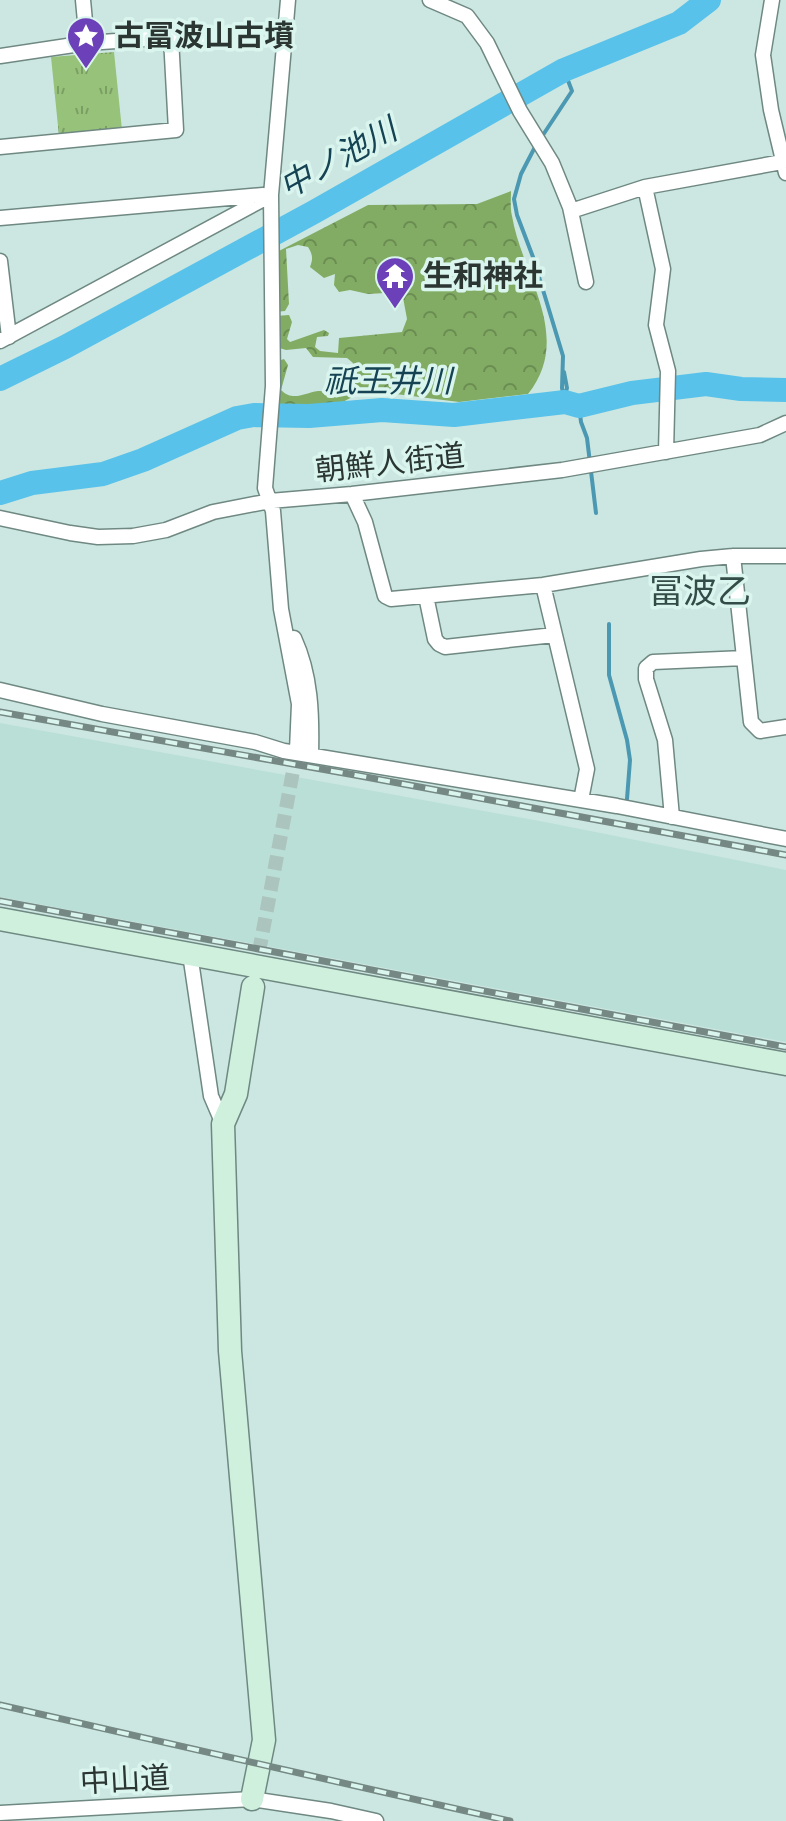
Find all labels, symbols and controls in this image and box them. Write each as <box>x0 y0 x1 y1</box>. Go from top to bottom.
place icon: 古冨波山古墳 <box>65 15 107 70</box>
place label: 古冨波山古墳 <box>114 15 294 52</box>
water label: 中ノ池川 <box>271 106 405 205</box>
temple icon: 生和神社 <box>374 255 416 310</box>
place label: 生和神社 <box>423 255 543 292</box>
water label: 祇王井川 <box>324 359 455 399</box>
street label: 朝鮮人街道 <box>313 434 466 487</box>
district label: 冨波乙 <box>649 568 751 610</box>
street label: 中山道 <box>79 1757 171 1798</box>

